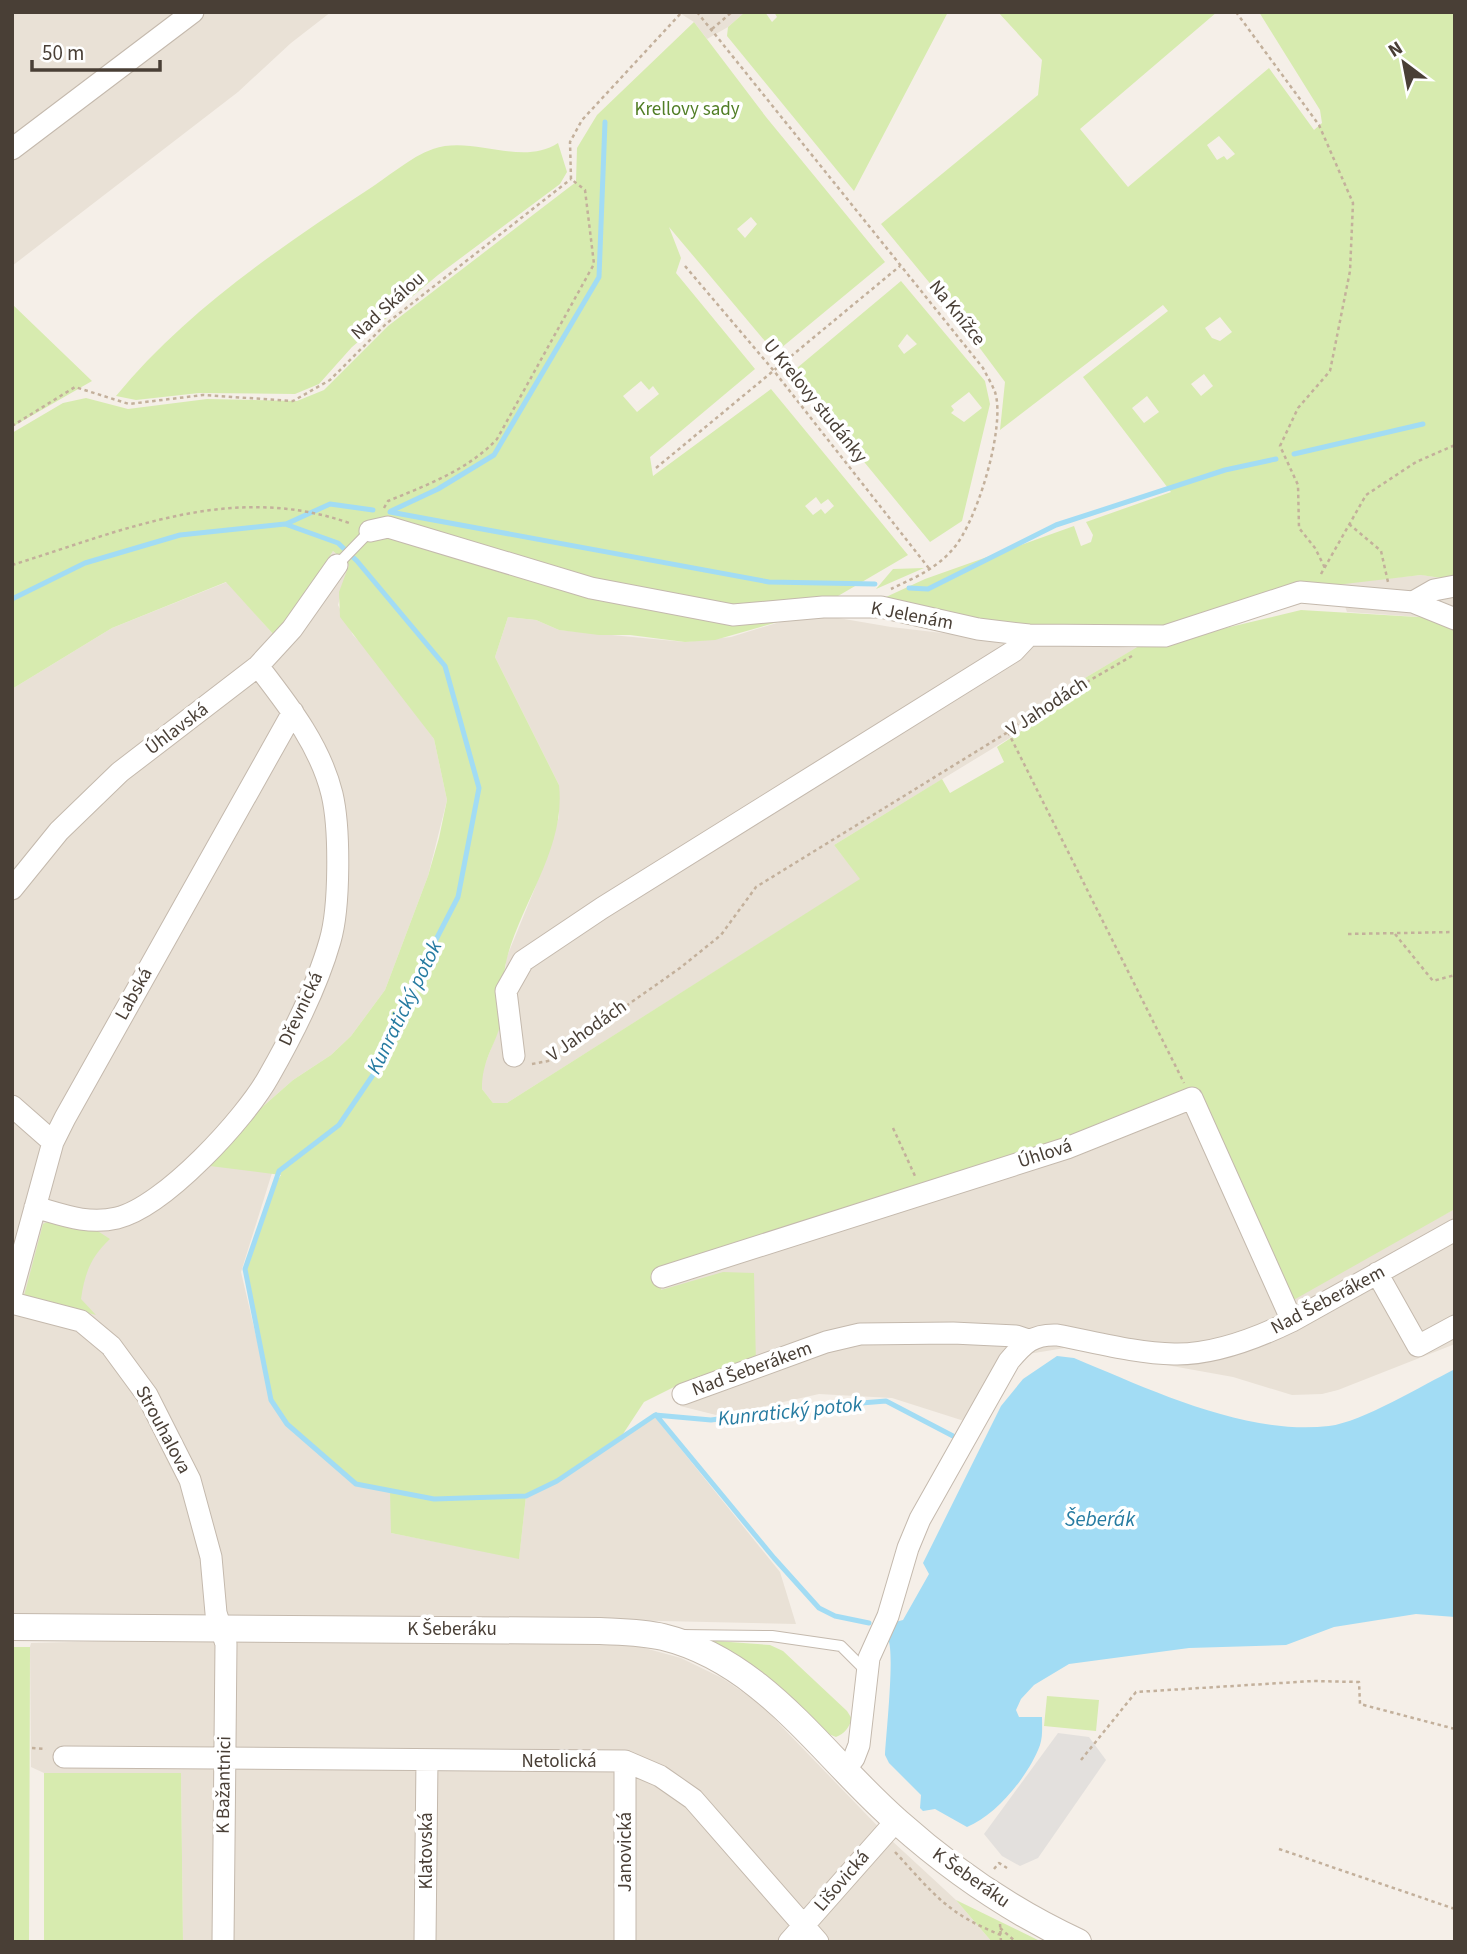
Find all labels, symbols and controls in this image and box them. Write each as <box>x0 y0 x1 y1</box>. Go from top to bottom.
scale bar <box>32 28 159 72</box>
north arrow <box>1369 28 1439 98</box>
text: N <box>1383 35 1408 65</box>
text: 50 m <box>42 38 84 68</box>
park label: Krellovy sady <box>634 96 740 123</box>
street label: Nad Skálou <box>345 266 431 346</box>
street label: Na Knížce <box>922 274 992 352</box>
street label: U Krelovy studánky <box>756 333 874 469</box>
street label: K Jelenám <box>869 595 955 637</box>
street label: V Jahodách <box>1001 671 1093 743</box>
street label: Úhlavská <box>140 696 214 762</box>
water label: Kunratický potok <box>359 934 450 1079</box>
street label: Labská <box>109 963 159 1025</box>
street label: Dřevnická <box>272 967 330 1051</box>
street label: V Jahodách <box>542 994 632 1068</box>
street label: Úhlová <box>1014 1133 1076 1175</box>
street label: Nad Šeberákem <box>1266 1259 1390 1341</box>
street label: Nad Šeberákem <box>688 1335 816 1403</box>
street label: Strouhalova <box>128 1381 198 1479</box>
water label: Kunratický potok <box>716 1388 865 1434</box>
water label: Šeberák <box>1065 1504 1136 1534</box>
street label: K Šeberáku <box>407 1616 497 1643</box>
street label: K Bažantnici <box>210 1736 238 1834</box>
street label: Netolická <box>522 1748 596 1775</box>
street label: Klatovská <box>413 1812 440 1890</box>
street label: Janovická <box>612 1812 639 1892</box>
street label: K Šeberáku <box>927 1841 1015 1915</box>
street label: Lišovická <box>808 1845 876 1917</box>

